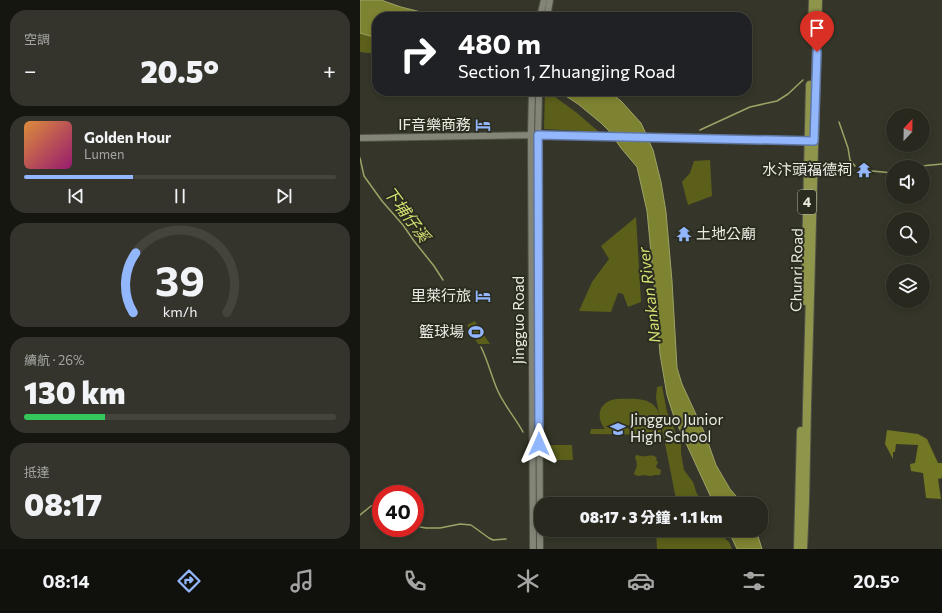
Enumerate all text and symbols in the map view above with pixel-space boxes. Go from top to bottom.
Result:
pin [800,11,834,52]
icon: arrive [806,17,828,39]
text: 480 m [458,26,541,60]
icon: right [392,28,444,80]
text: 空調 [24,31,50,47]
text: 20.5° [140,52,219,89]
text: − [24,57,37,84]
text: + [323,57,336,84]
text: Section 1, Zhuangjing Road [458,60,675,82]
north arrow [886,108,930,152]
map controls [886,108,930,308]
place label: IF音樂商務 [398,115,471,133]
hotel icon: IF音樂商務 [474,116,492,134]
text: Golden Hour [84,128,171,146]
text: Lumen [84,146,124,162]
place label: 水汴頭福德祠 [762,160,852,178]
button: sound [886,160,930,204]
temple icon: 水汴頭福德祠 [855,161,873,179]
water label: 下埔仔溪 [381,182,435,247]
icon: previous [65,185,87,207]
icon: pause [169,185,191,207]
icon: next [273,185,295,207]
road number: 4 [798,190,816,214]
button: search [886,212,930,256]
place label: 土地公廟 [696,224,756,242]
temple icon: 土地公廟 [675,225,693,243]
street label: Chunri Road [786,228,806,312]
water label: Nankan River [633,245,664,344]
text: 39 [155,253,205,304]
button: layers [886,264,930,308]
street label: Jingguo Road [509,276,527,364]
place label: 里萊行旅 [411,286,471,304]
hotel icon: 里萊行旅 [474,287,492,305]
text: km/h [163,301,197,319]
place label: 籃球場 [419,322,464,340]
sports icon: 籃球場 [467,323,485,341]
text: 續航 · 26% [24,352,85,368]
text: 130 km [24,373,126,410]
place label: Jingguo Junior High School [630,410,723,445]
school or university icon: Jingguo Junior High School [609,420,627,438]
position arrow [518,423,560,465]
text: 抵達 [24,464,50,480]
text: 08:17 [24,485,102,522]
speed limit sign: 40 [372,485,424,537]
text: 08:17 · 3 分鐘 · 1.1 km [580,508,722,526]
icon: directions [175,567,203,595]
icon: music [288,567,316,595]
icon: phone [401,567,429,595]
icon: climate [514,567,542,595]
icon: car [627,567,655,595]
icon: filters [740,567,768,595]
text: 08:14 [43,570,90,592]
text: 20.5° [853,570,899,592]

